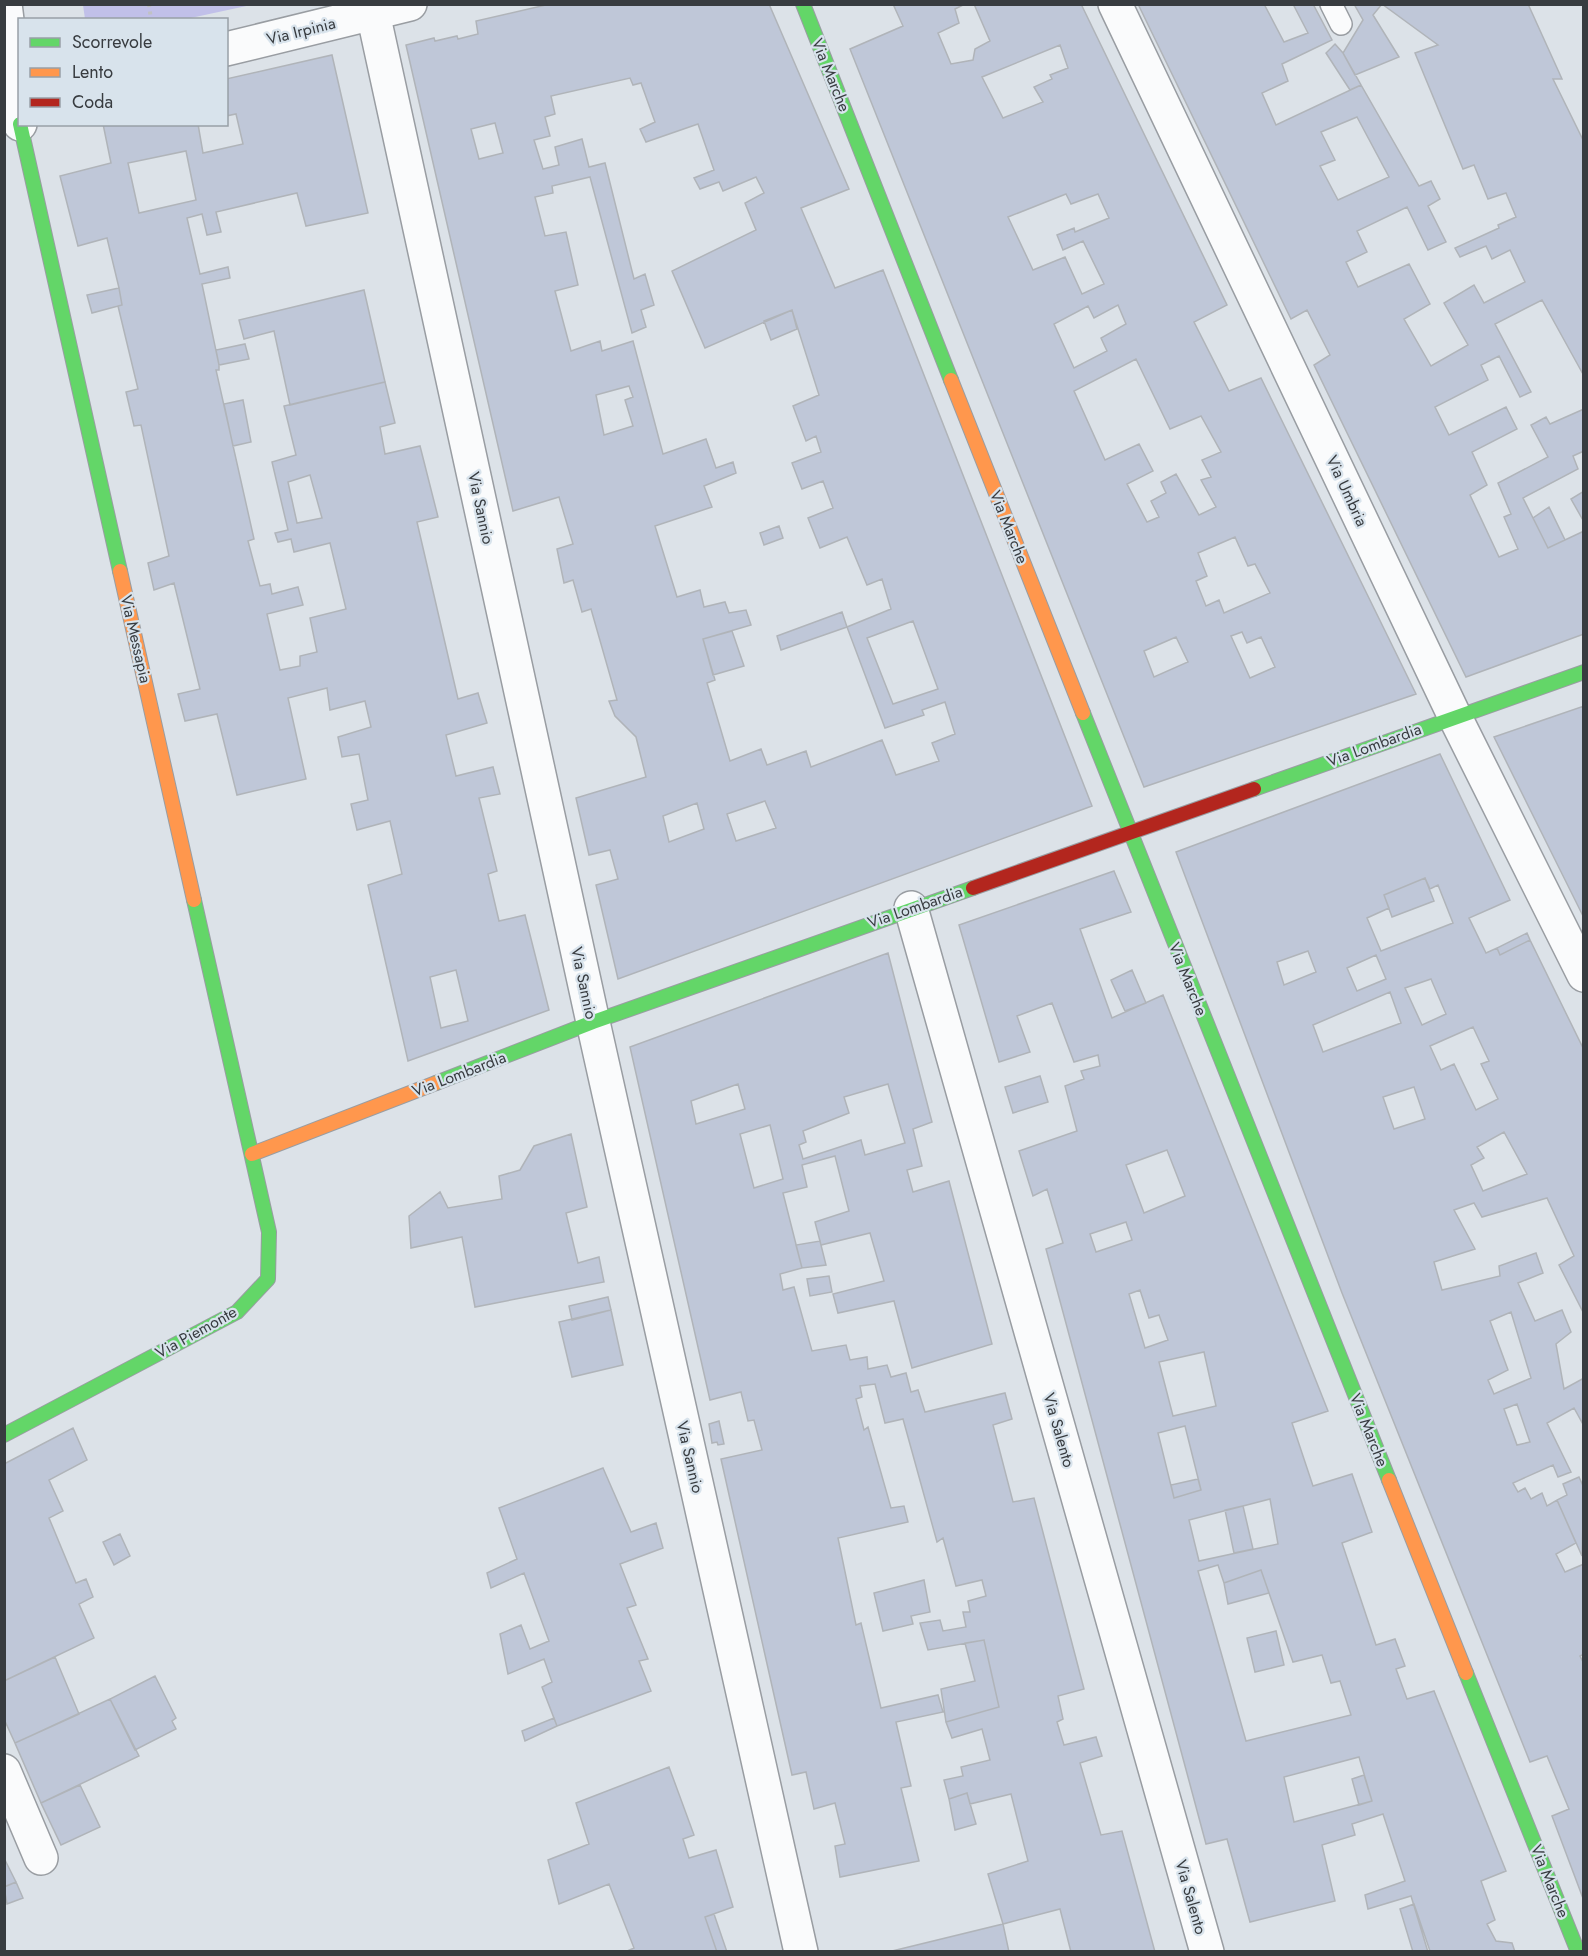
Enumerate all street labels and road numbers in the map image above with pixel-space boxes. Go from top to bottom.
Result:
street label: Via Irpinia [264,11,338,51]
street label: Via Marche [806,35,856,115]
street label: Via Umbria [1320,452,1374,530]
street label: Via Sannio [462,470,500,547]
street label: Via Marche [984,487,1034,567]
street label: Via Messapia [115,593,157,685]
street label: Via Lombardia [1324,717,1424,773]
street label: Via Lombardia [864,880,966,934]
street label: Via Marche [1163,939,1213,1019]
street label: Via Sannio [565,945,603,1022]
street label: Via Lombardia [409,1046,509,1102]
street label: Via Piemonte [151,1300,241,1364]
street label: Via Salento [1037,1390,1081,1470]
street label: Via Marche [1344,1390,1394,1470]
street label: Via Sannio [671,1419,710,1496]
street label: Via Marche [1525,1841,1575,1921]
street label: Via Salento [1169,1857,1213,1937]

